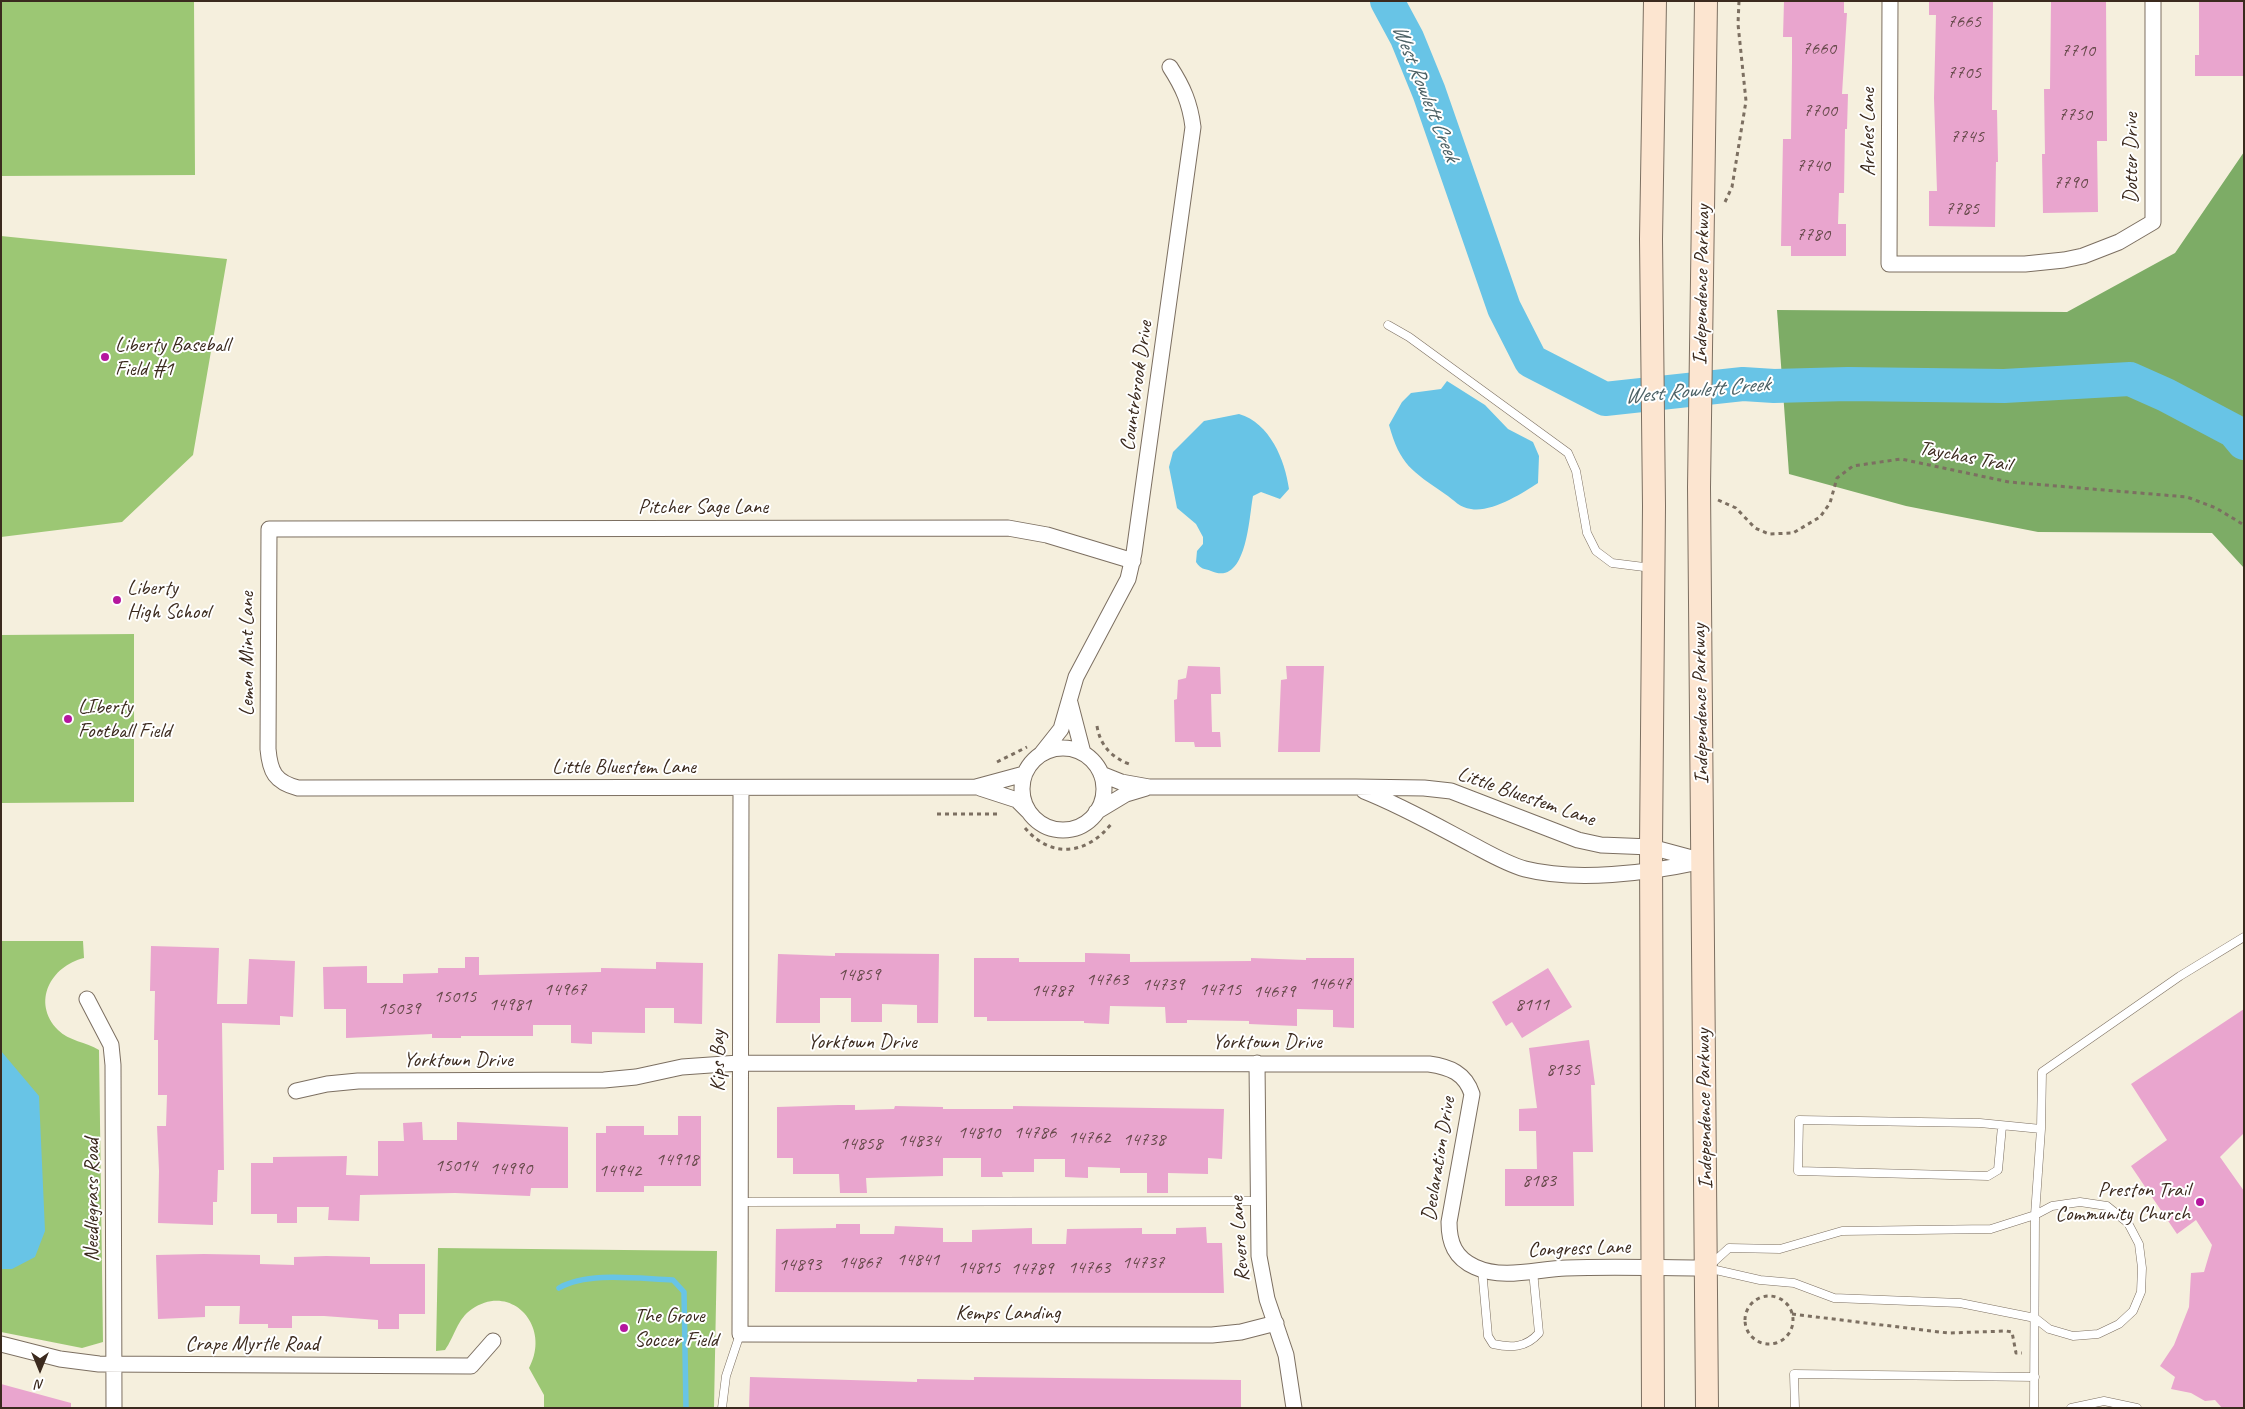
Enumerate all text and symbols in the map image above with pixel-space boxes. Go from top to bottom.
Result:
house number: 7665 [1947,11,1981,33]
water label: West Rowlett Creek [1386,21,1464,165]
house number: 7660 [1802,38,1836,60]
house number: 7710 [2061,40,2095,62]
house number: 7705 [1947,62,1981,84]
street label: Arches Lane [1855,88,1881,176]
house number: 7700 [1803,100,1837,122]
house number: 7750 [2058,104,2092,126]
street label: Dotter Drive [2118,113,2144,203]
house number: 7745 [1950,126,1984,148]
house number: 7740 [1796,155,1830,177]
house number: 7790 [2053,172,2087,194]
house number: 7785 [1945,198,1979,220]
street label: Independence Parkway [1688,205,1716,365]
house number: 7780 [1796,224,1830,246]
street label: Countrbrook Drive [1115,319,1159,453]
place label: Liberty Baseball Field #1 [115,332,230,382]
marker: Liberty Baseball Field #1 [99,351,111,363]
water label: West Rowlett Creek [1624,372,1770,410]
street label: Taychas Trail [1917,436,2013,478]
street label: Pitcher Sage Lane [638,494,768,520]
place label: Liberty High School [127,575,210,625]
street label: Lemon Mint Lane [234,592,260,716]
marker: Liberty High School [111,594,123,606]
street label: Independence Parkway [1687,624,1715,784]
place label: LIberty Football Field [78,694,171,744]
marker: LIberty Football Field [62,713,74,725]
street label: Little Bluestem Lane [552,754,696,780]
street label: Little Bluestem Lane [1454,762,1598,832]
house number: 14859 [838,964,880,986]
house number: 14763 [1086,969,1128,991]
house number: 14647 [1309,973,1351,995]
house number: 14739 [1142,974,1184,996]
house number: 14967 [544,979,586,1001]
house number: 14715 [1199,979,1241,1001]
house number: 14787 [1031,980,1073,1002]
house number: 14679 [1253,981,1295,1003]
house number: 15015 [434,986,476,1008]
house number: 14981 [489,994,531,1016]
house number: 8111 [1515,994,1549,1016]
house number: 15039 [378,998,420,1020]
street label: Yorktown Drive [807,1029,917,1055]
street label: Yorktown Drive [1212,1029,1322,1055]
street label: Independence Parkway [1691,1029,1719,1189]
street label: Kips Bay [705,1030,731,1092]
street label: Yorktown Drive [403,1047,513,1073]
house number: 8135 [1546,1059,1580,1081]
street label: Declaration Drive [1417,1095,1461,1223]
house number: 14810 [958,1122,1000,1144]
house number: 14786 [1014,1122,1056,1144]
house number: 14762 [1068,1127,1110,1149]
house number: 14738 [1123,1129,1165,1151]
house number: 14834 [898,1130,940,1152]
house number: 14858 [840,1133,882,1155]
street label: Needlegrass Road [79,1138,105,1262]
house number: 14918 [656,1149,698,1171]
house number: 15014 [435,1155,477,1177]
house number: 14990 [490,1158,532,1180]
house number: 14942 [599,1160,641,1182]
house number: 8183 [1522,1170,1556,1192]
place label: Preston Trail Community Church [2055,1177,2190,1227]
street label: Revere Lane [1224,1195,1256,1283]
marker: Preston Trail Community Church [2194,1196,2206,1208]
street label: Congress Lane [1527,1235,1631,1263]
house number: 14841 [897,1249,939,1271]
house number: 14867 [839,1252,881,1274]
house number: 14737 [1122,1252,1164,1274]
house number: 14893 [779,1254,821,1276]
house number: 14815 [958,1257,1000,1279]
house number: 14763 [1068,1257,1110,1279]
house number: 14789 [1011,1258,1053,1280]
street label: Kemps Landing [955,1300,1061,1326]
place label: The Grove Soccer Field [634,1303,718,1353]
marker: The Grove Soccer Field [618,1322,630,1334]
street label: Crape Myrtle Road [185,1331,319,1357]
north arrow [15,1344,65,1394]
text: N [36,1376,44,1393]

